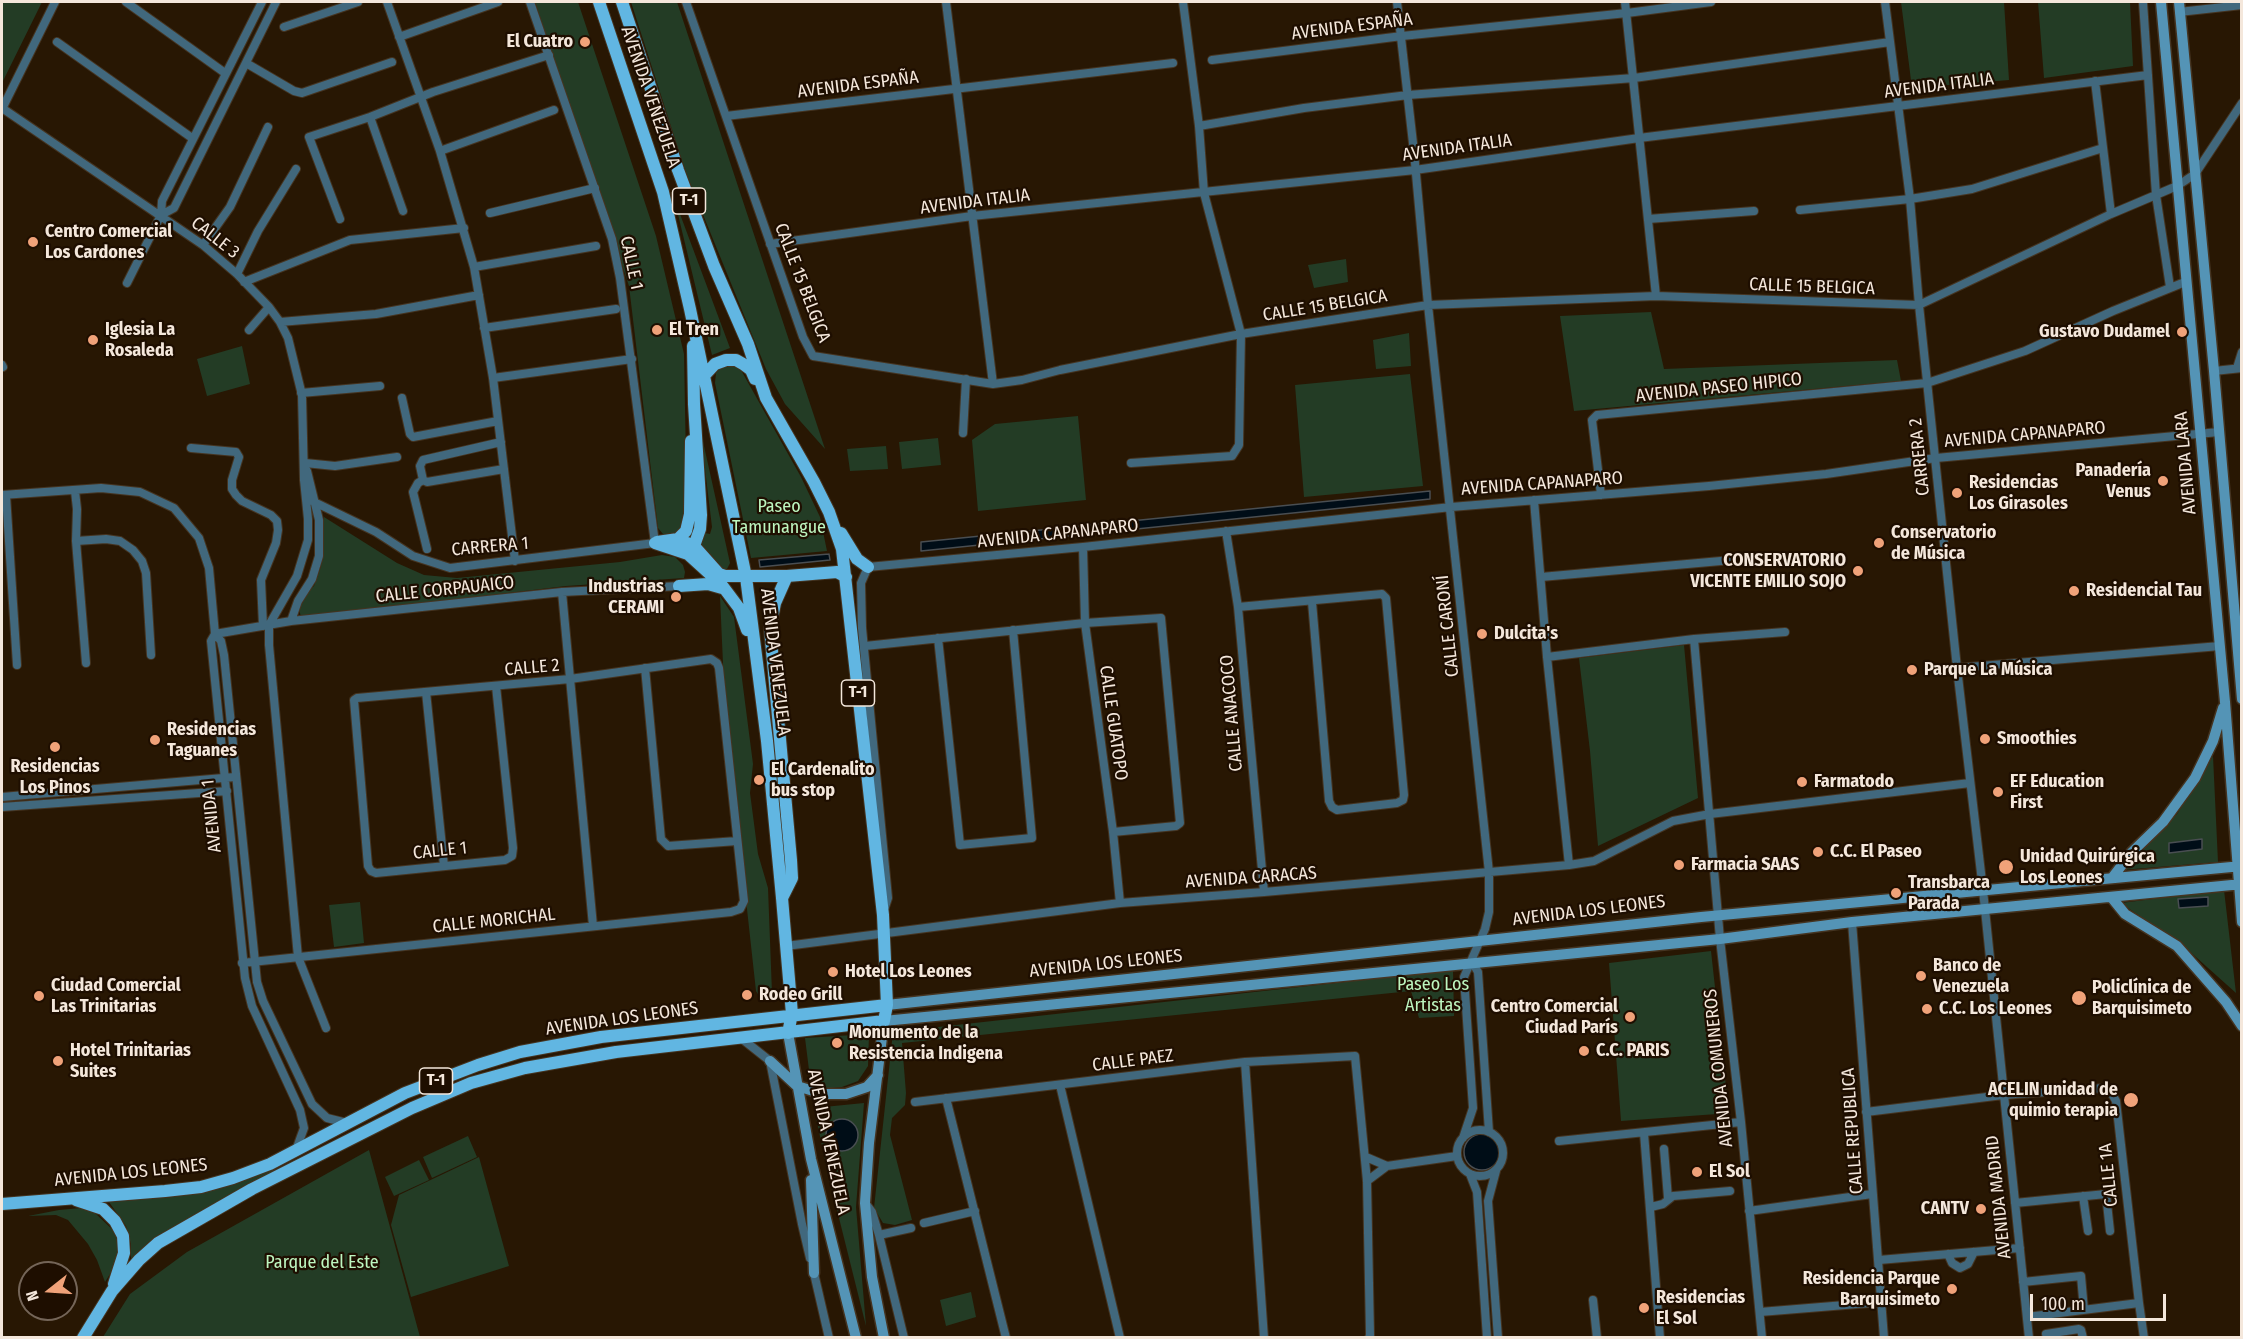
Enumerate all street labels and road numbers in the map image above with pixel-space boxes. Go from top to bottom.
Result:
street label: AVENIDA ESPAÑA [1290,9,1414,45]
street label: AVENIDA VENEZUELA [616,23,684,171]
street label: AVENIDA ESPAÑA [796,67,920,103]
street label: AVENIDA ITALIA [1883,69,1995,103]
street label: AVENIDA ITALIA [1401,130,1513,166]
street label: AVENIDA ITALIA [919,185,1031,219]
road number: T-1 [672,188,706,214]
street label: CALLE 3 [187,212,243,264]
street label: CALLE 15 BELGICA [769,220,835,346]
street label: CALLE 1 [615,234,647,292]
street label: CALLE 15 BELGICA [1749,274,1875,300]
street label: CALLE 15 BELGICA [1261,285,1389,327]
street label: AVENIDA PASEO HIPICO [1635,369,1803,407]
street label: AVENIDA LARA [2171,411,2201,515]
street label: CARRERA 2 [1905,417,1935,497]
street label: AVENIDA CAPANAPARO [1943,417,2107,453]
street label: AVENIDA CAPANAPARO [1460,468,1624,500]
street label: AVENIDA CAPANAPARO [976,515,1140,553]
street label: CARRERA 1 [451,533,529,561]
street label: CALLE CORPAUAICO [375,572,515,608]
street label: CALLE CARONÍ [1432,574,1464,678]
street label: AVENIDA VENEZUELA [755,587,795,737]
street label: CALLE ANACOCO [1216,654,1248,772]
street label: CALLE 2 [504,655,560,681]
street label: CALLE GUATOPO [1094,664,1132,782]
road number: T-1 [842,680,874,706]
street label: AVENIDA 1 [197,778,227,854]
street label: CALLE 1 [412,837,468,865]
street label: AVENIDA CARACAS [1185,863,1317,893]
street label: AVENIDA LOS LEONES [1511,891,1667,931]
street label: CALLE MORICHAL [432,904,556,938]
street label: AVENIDA LOS LEONES [1028,945,1184,983]
street label: AVENIDA COMUNEROS [1700,988,1738,1148]
street label: AVENIDA LOS LEONES [544,998,700,1040]
street label: CALLE PAEZ [1091,1045,1175,1077]
street label: AVENIDA VENEZUELA [802,1067,854,1217]
street label: CALLE REPUBLICA [1838,1067,1868,1195]
road number: T-1 [420,1068,452,1094]
street label: AVENIDA MADRID [1982,1134,2016,1260]
street label: CALLE 1A [2095,1142,2123,1208]
street label: AVENIDA LOS LEONES [53,1154,209,1192]

